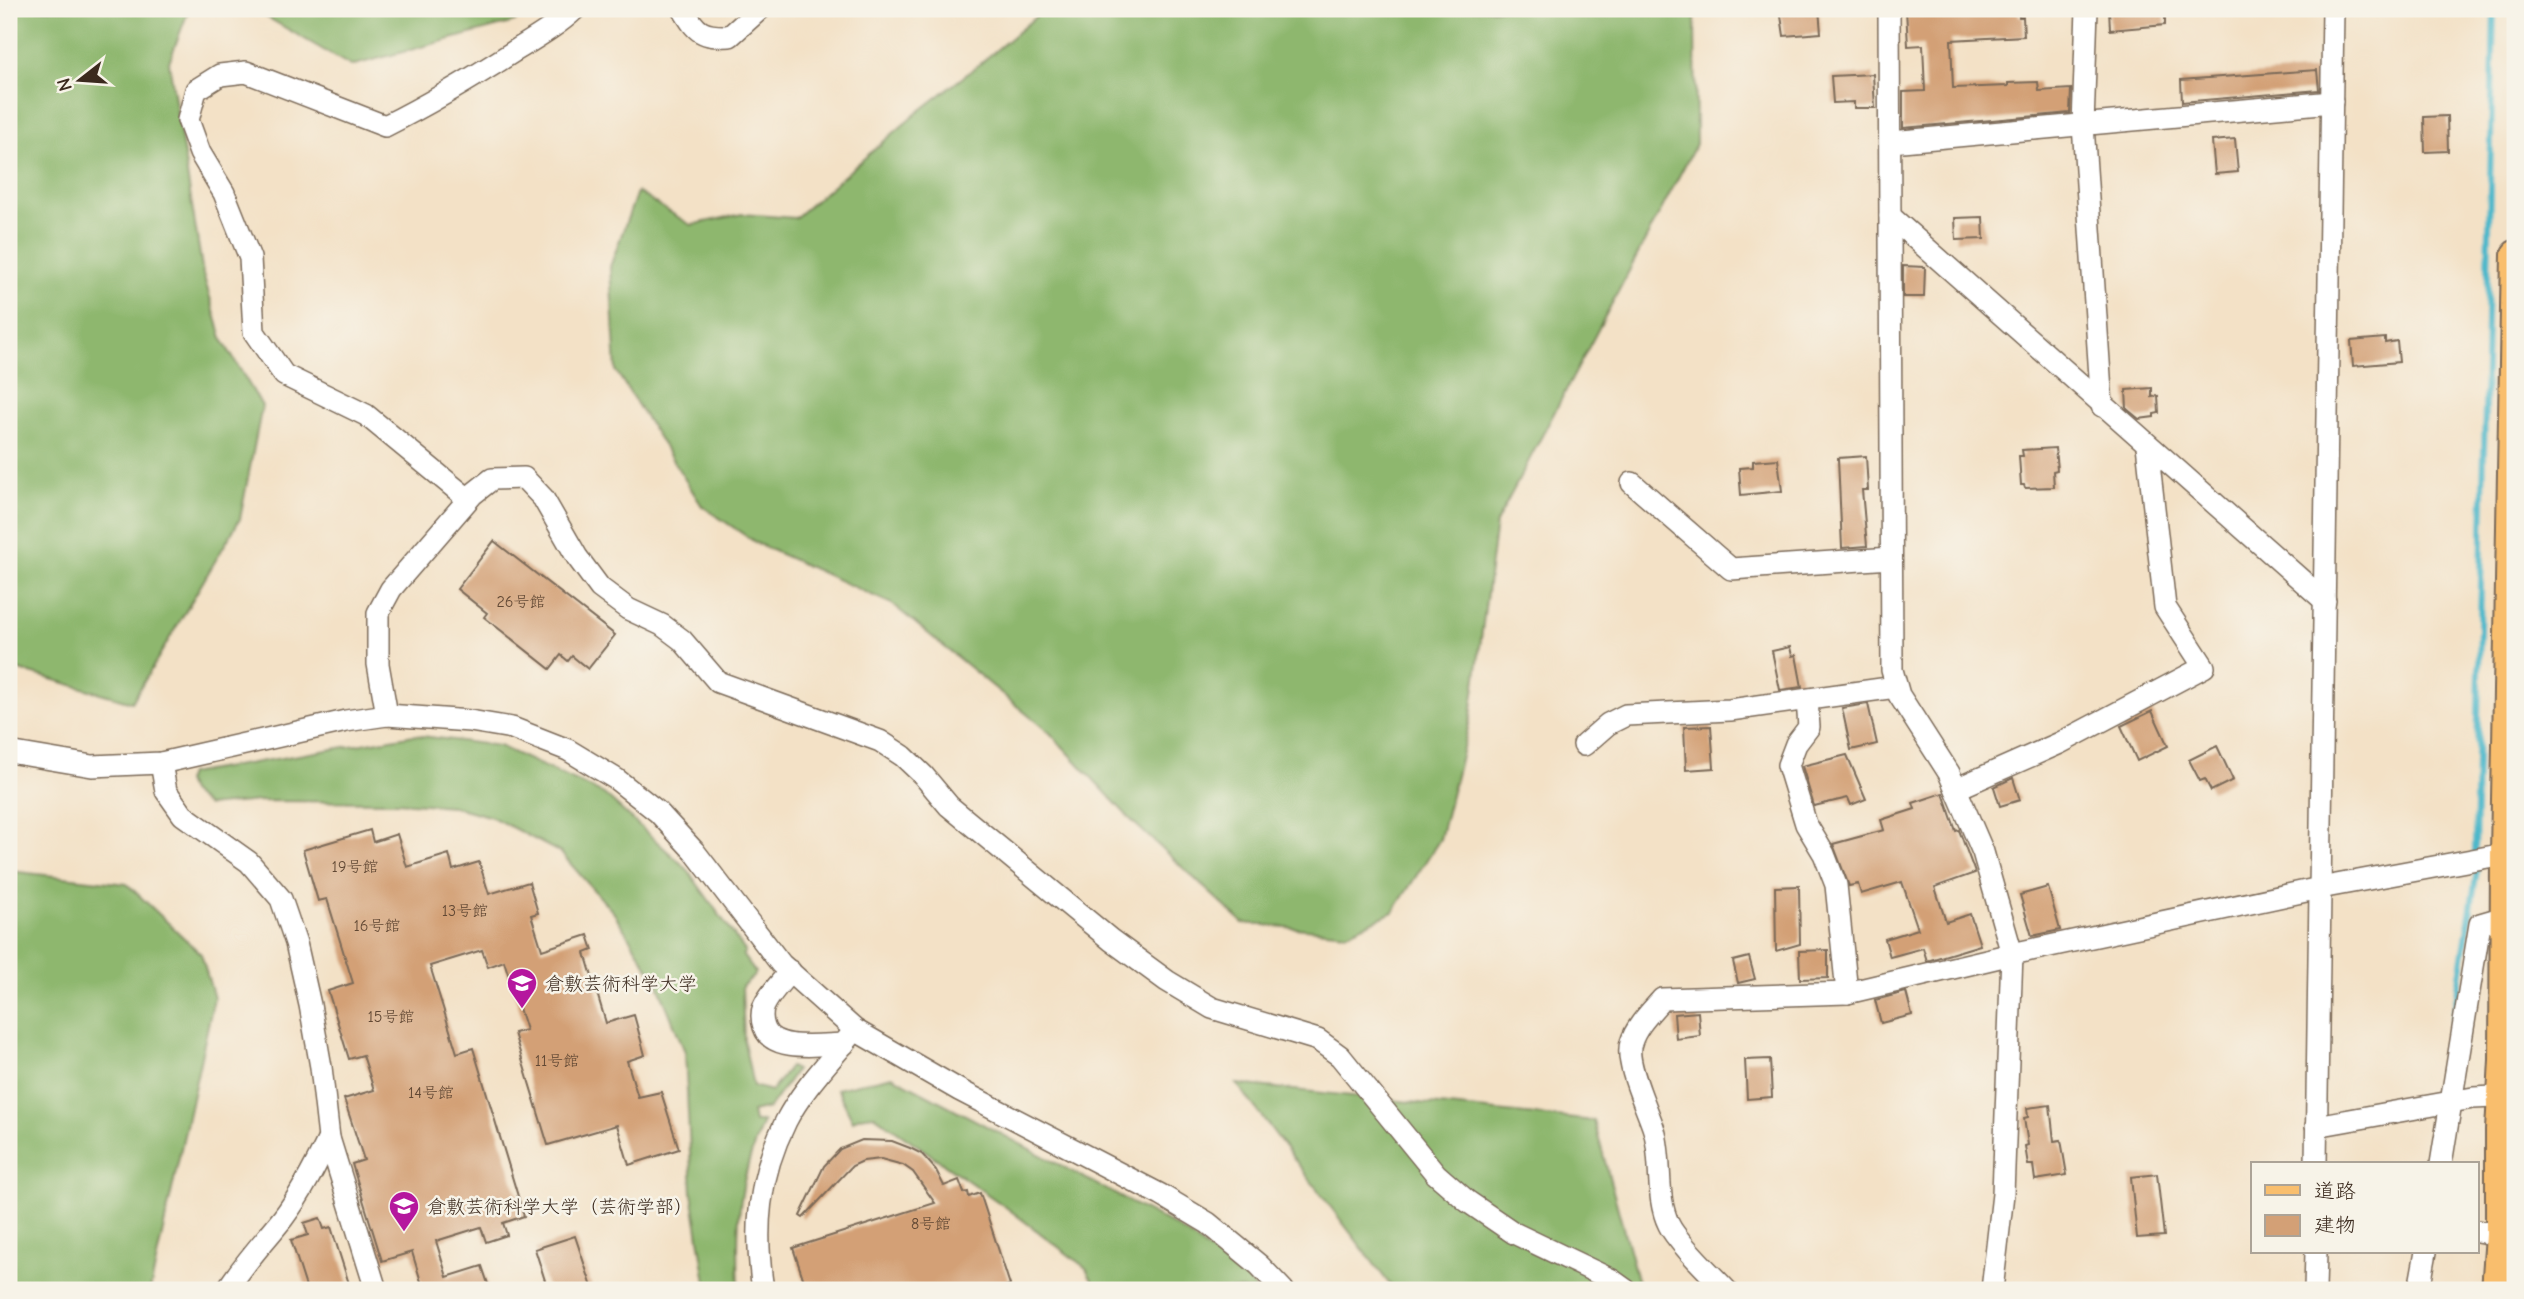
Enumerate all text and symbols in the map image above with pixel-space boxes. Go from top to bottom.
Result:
north arrow [46,46,116,116]
text: N [52,76,77,94]
house number: 26号館 [496,593,546,611]
house number: 19号館 [332,858,378,876]
house number: 13号館 [442,902,488,920]
house number: 16号館 [353,917,401,935]
school or university icon: 倉敷芸術科学大学 [505,966,539,1010]
place label: 倉敷芸術科学大学 [545,973,697,995]
house number: 15号館 [367,1008,415,1026]
house number: 11号館 [535,1052,579,1070]
house number: 14号館 [408,1084,454,1102]
legend [2251,1162,2478,1254]
text: 道路 [2314,1179,2356,1203]
school or university icon: 倉敷芸術科学大学（芸術学部） [387,1189,421,1233]
place label: 倉敷芸術科学大学（芸術学部） [427,1196,693,1218]
text: 建物 [2314,1213,2356,1237]
house number: 8号館 [911,1215,951,1233]

